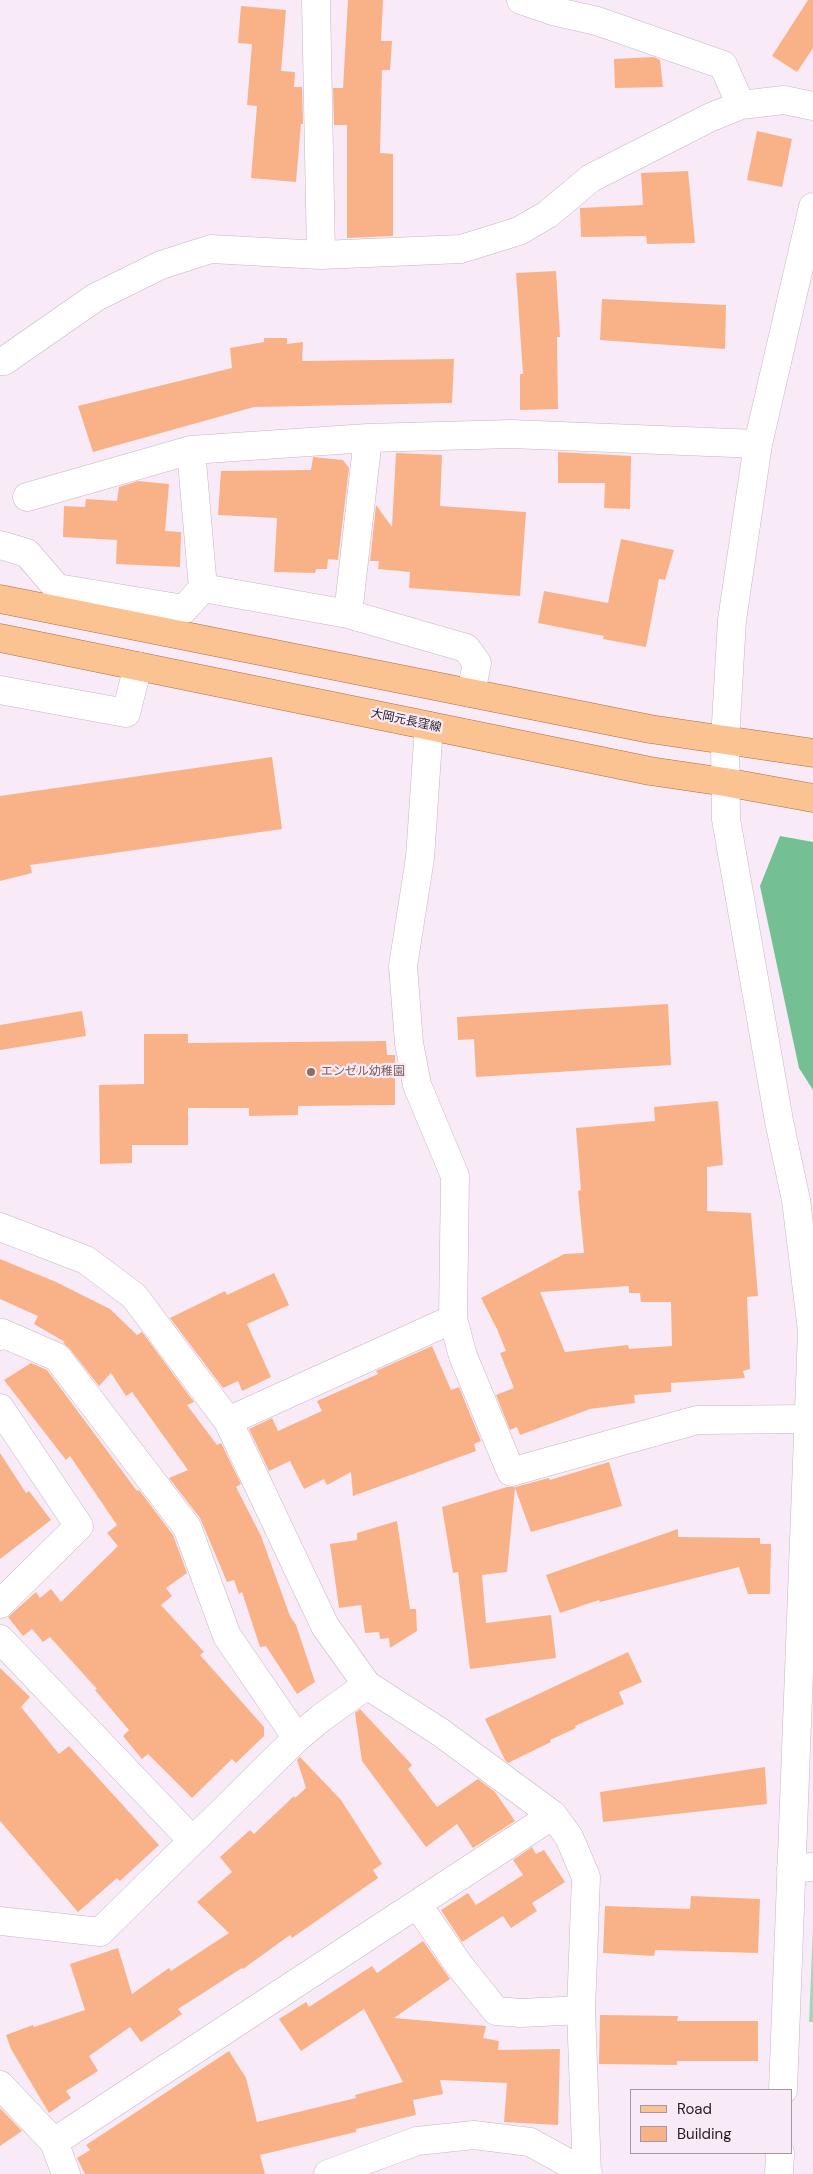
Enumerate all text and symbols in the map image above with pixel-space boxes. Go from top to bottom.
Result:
street label: 大岡元長窪線 [369,706,443,736]
place label: エンゼル幼稚園 [321,1065,405,1079]
marker: エンゼル幼稚園 [305,1066,317,1078]
legend [630,2089,793,2154]
text: Road [677,2099,712,2119]
text: Building [677,2124,732,2144]

